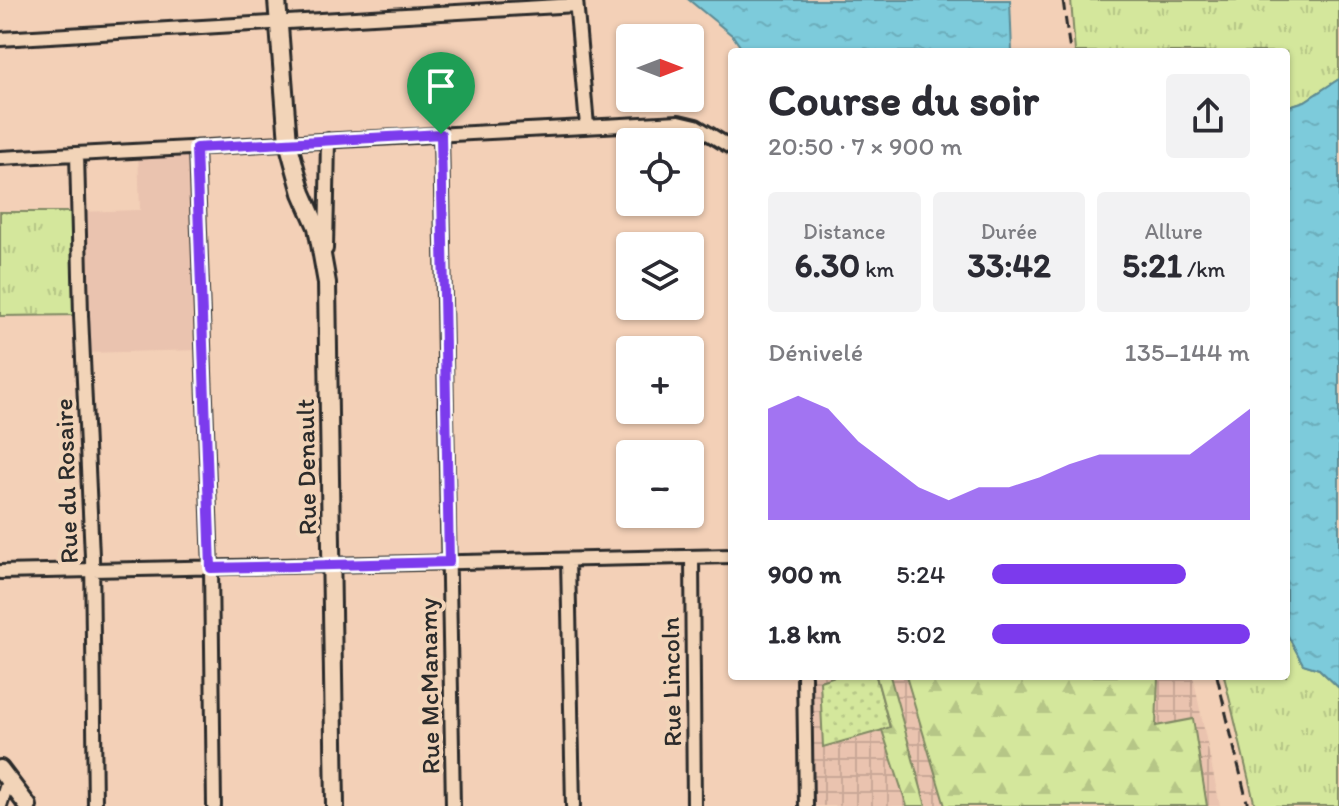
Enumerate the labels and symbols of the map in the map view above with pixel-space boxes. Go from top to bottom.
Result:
north arrow [616,24,704,112]
pin [407,52,475,134]
street label: Rue du Rosaire [47,398,85,564]
street label: Rue Denault [289,398,323,536]
street label: Rue McManamy [411,597,447,775]
street label: Rue Lincoln [654,616,688,747]

